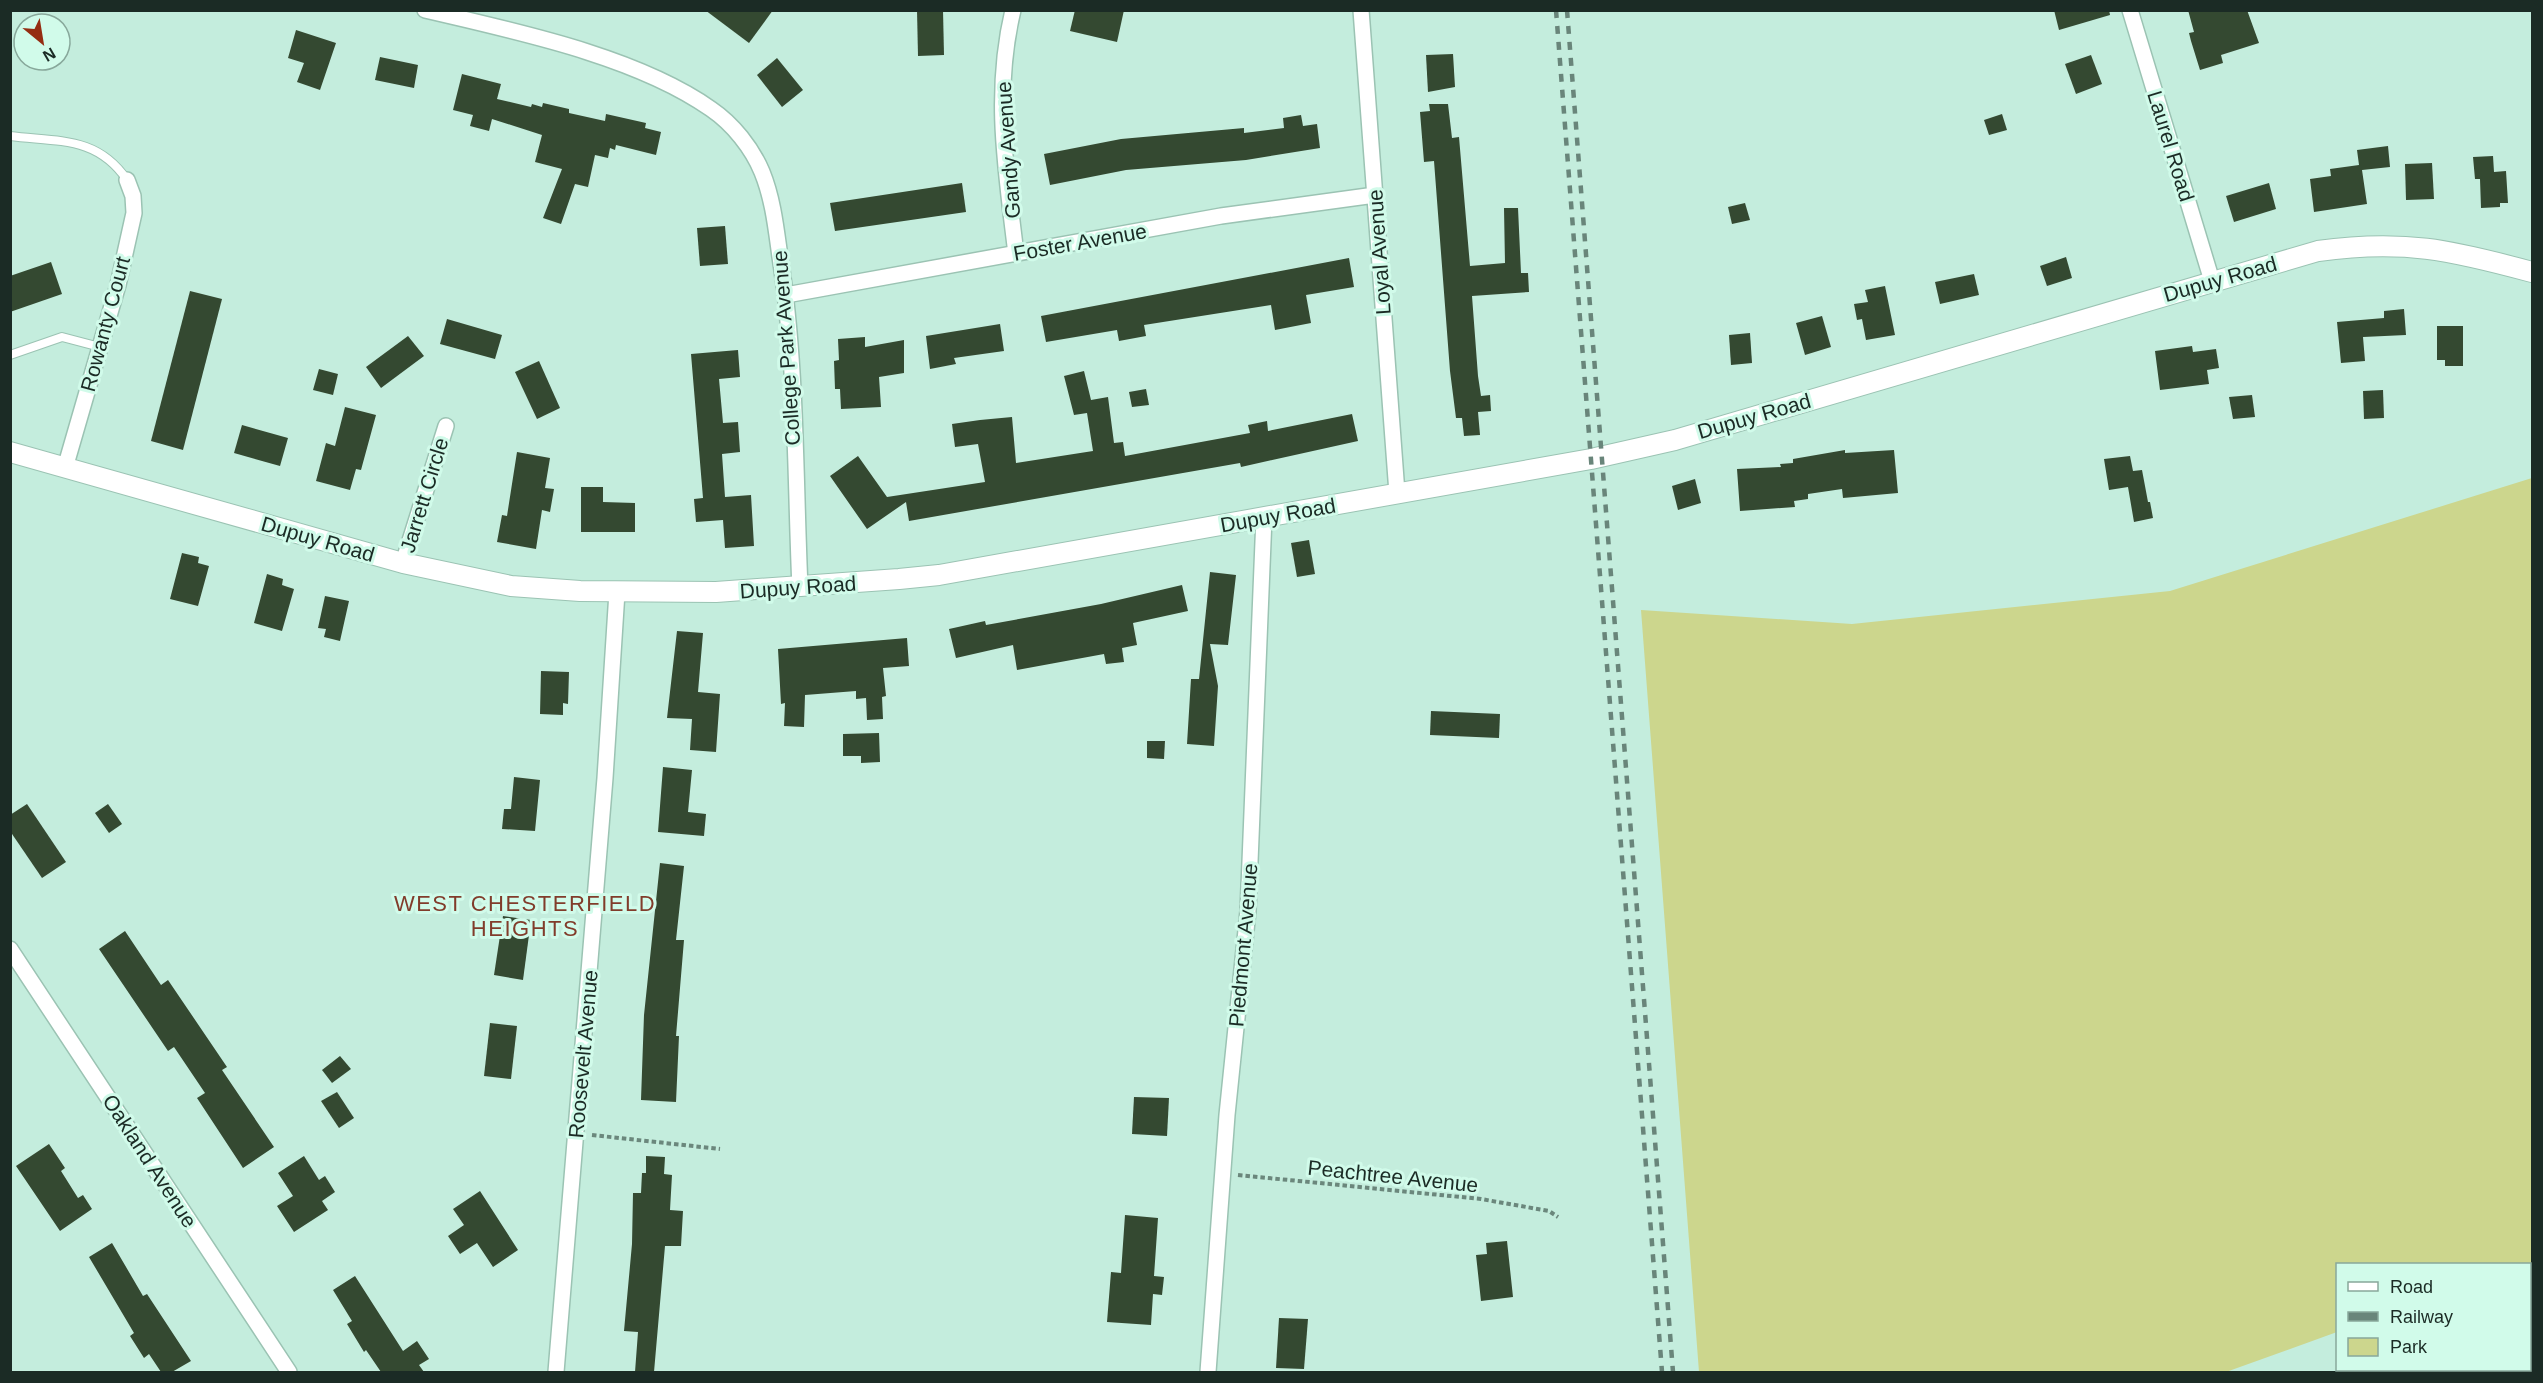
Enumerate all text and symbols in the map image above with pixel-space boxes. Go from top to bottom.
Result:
north arrow [12,12,72,72]
text: N [40,44,59,65]
street label: Gandy Avenue [992,81,1024,219]
street label: Laurel Road [2143,88,2199,204]
street label: Loyal Avenue [1363,188,1395,316]
street label: Foster Avenue [1012,219,1148,265]
street label: College Park Avenue [768,250,804,446]
street label: Dupuy Road [2161,252,2279,306]
street label: Rowanty Court [76,254,134,394]
street label: Dupuy Road [1695,389,1813,443]
street label: Jarrett Circle [396,435,452,555]
street label: Dupuy Road [1219,494,1337,536]
street label: Dupuy Road [259,512,377,566]
street label: Dupuy Road [739,571,857,603]
street label: Piedmont Avenue [1224,862,1262,1028]
district label: WEST CHESTERFIELD HEIGHTS [394,891,656,941]
street label: Roosevelt Avenue [564,969,602,1139]
street label: Oakland Avenue [98,1090,202,1232]
street label: Peachtree Avenue [1307,1156,1479,1196]
legend [2336,1263,2531,1371]
text: Road [2390,1277,2433,1297]
text: Railway [2390,1307,2453,1327]
text: Park [2390,1337,2428,1357]

